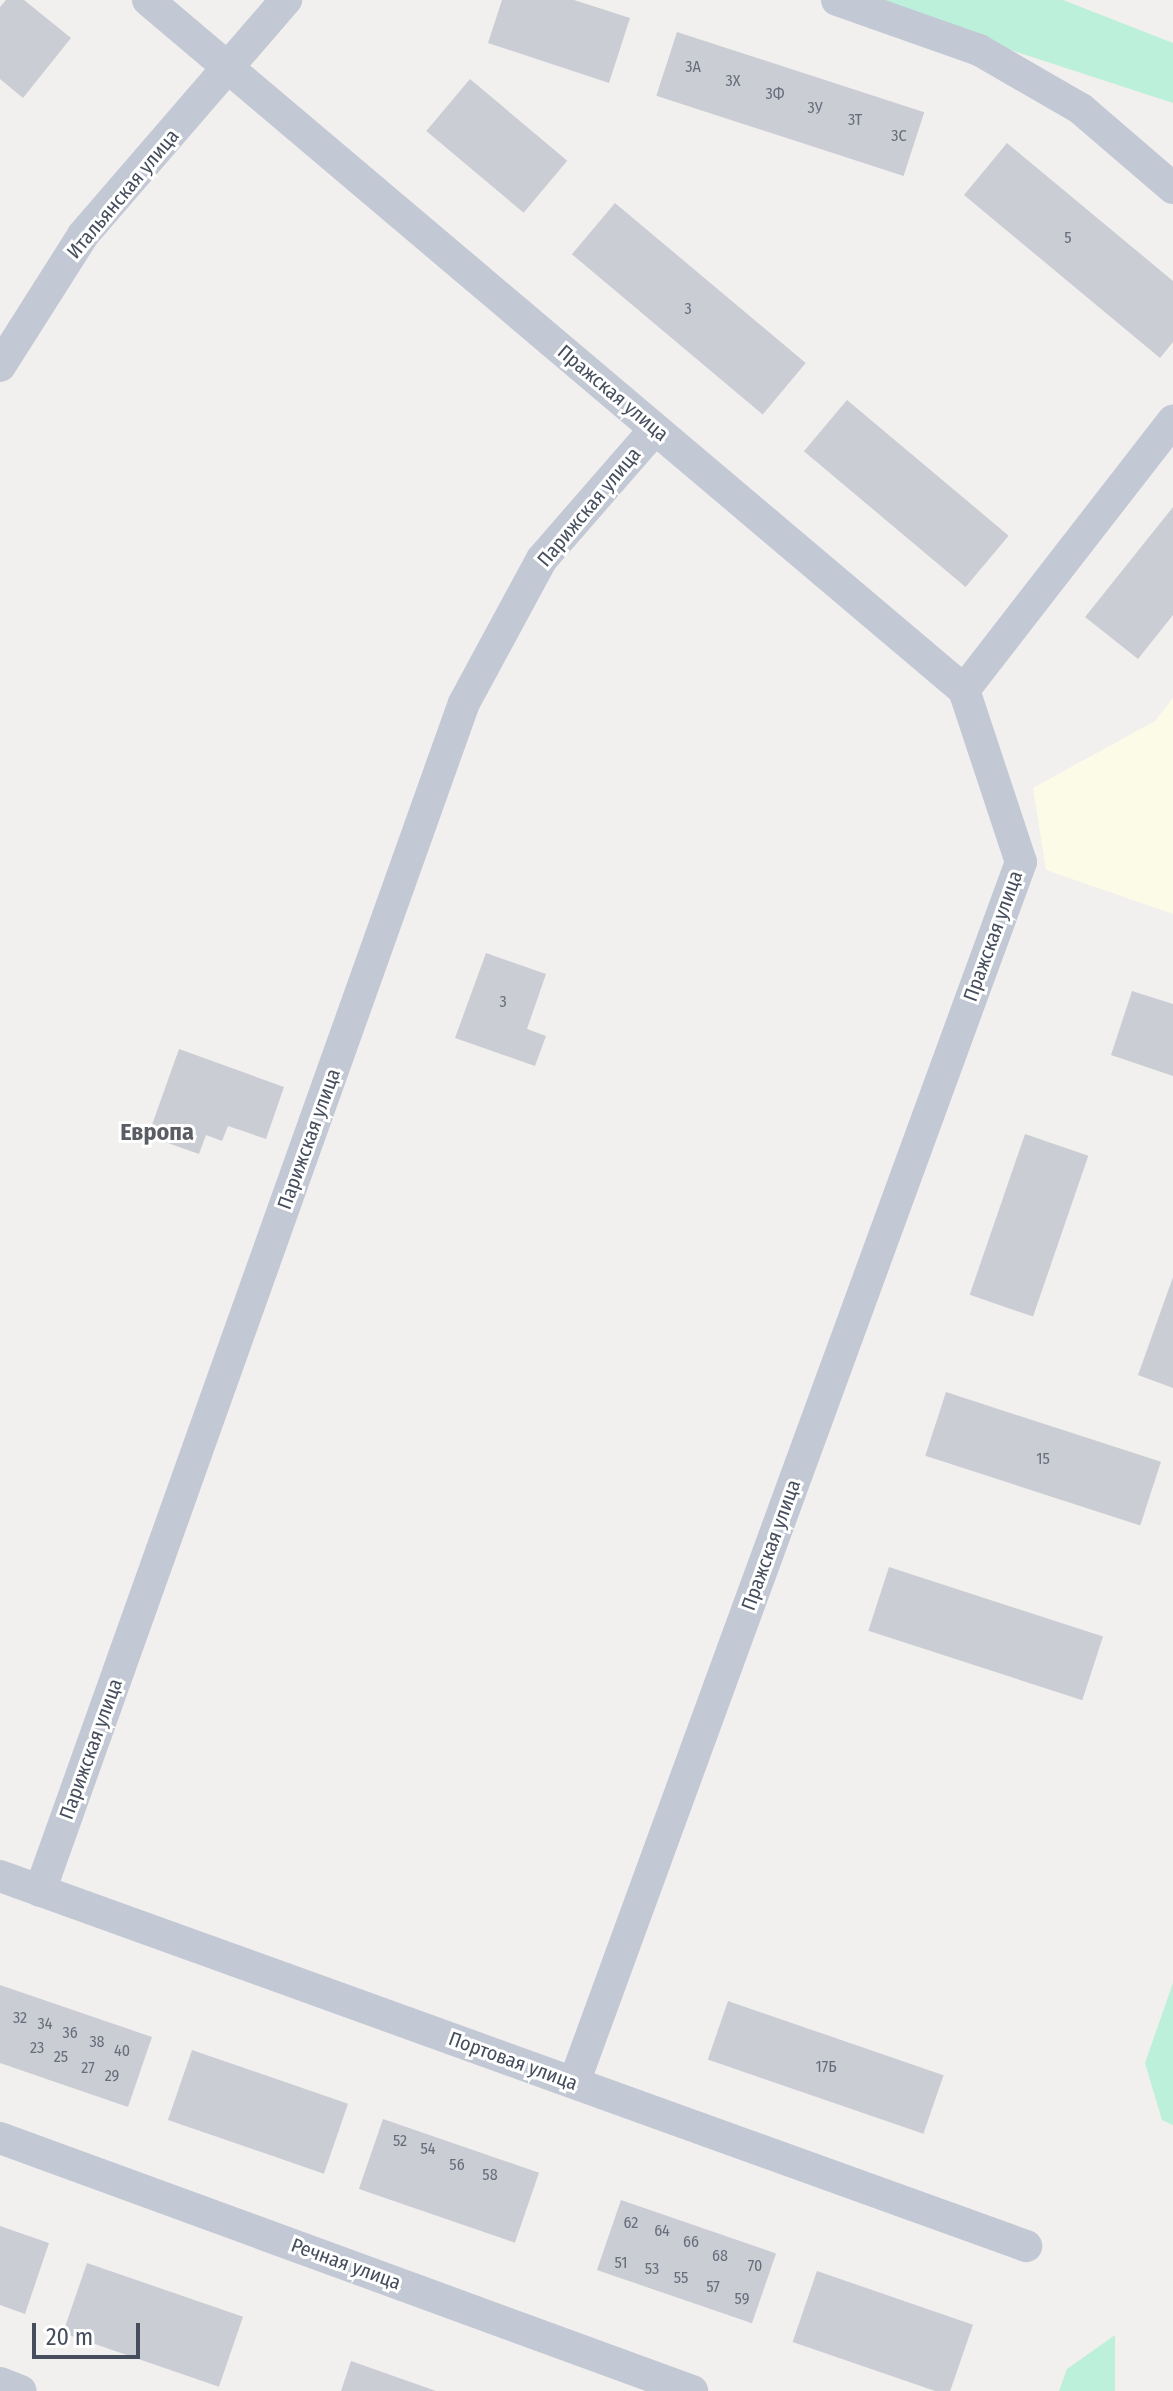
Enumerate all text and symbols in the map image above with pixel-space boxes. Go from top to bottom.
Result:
house number: 3А [685,57,701,77]
house number: 3Х [725,71,741,91]
house number: 3Ф [765,84,785,104]
house number: 3У [807,98,823,118]
house number: 3Т [848,110,862,130]
street label: Итальянская улица [62,124,184,264]
house number: 3С [891,126,907,146]
house number: 5 [1064,228,1072,248]
house number: 3 [684,299,692,319]
street label: Пражская улица [553,340,673,446]
street label: Парижская улица [532,443,646,571]
street label: Пражская улица [958,867,1028,1005]
house number: 3 [499,992,507,1012]
street label: Парижская улица [272,1065,346,1213]
district label: Европа [120,1119,194,1147]
house number: 15 [1036,1449,1050,1469]
street label: Пражская улица [736,1476,806,1614]
street label: Парижская улица [54,1675,128,1823]
house number: 32 [13,2008,27,2028]
house number: 34 [38,2014,52,2034]
house number: 36 [62,2023,78,2043]
street label: Портовая улица [445,2027,581,2095]
house number: 38 [89,2032,105,2052]
house number: 23 [30,2038,44,2058]
house number: 40 [114,2041,130,2061]
house number: 25 [54,2047,68,2067]
house number: 17Б [815,2057,837,2077]
house number: 27 [81,2058,95,2078]
house number: 29 [105,2066,119,2086]
house number: 52 [393,2131,407,2151]
house number: 54 [420,2139,436,2159]
house number: 56 [449,2155,465,2175]
house number: 58 [482,2165,498,2185]
house number: 62 [624,2213,638,2233]
house number: 64 [654,2221,670,2241]
house number: 66 [683,2232,699,2252]
street label: Речная улица [288,2233,404,2295]
house number: 68 [712,2246,728,2266]
house number: 51 [615,2253,627,2273]
house number: 70 [748,2256,762,2276]
house number: 53 [645,2259,659,2279]
house number: 55 [674,2268,688,2288]
house number: 57 [706,2277,720,2297]
house number: 59 [735,2289,749,2309]
scale bar [36,2307,144,2357]
text: 20 m [46,2323,93,2351]

